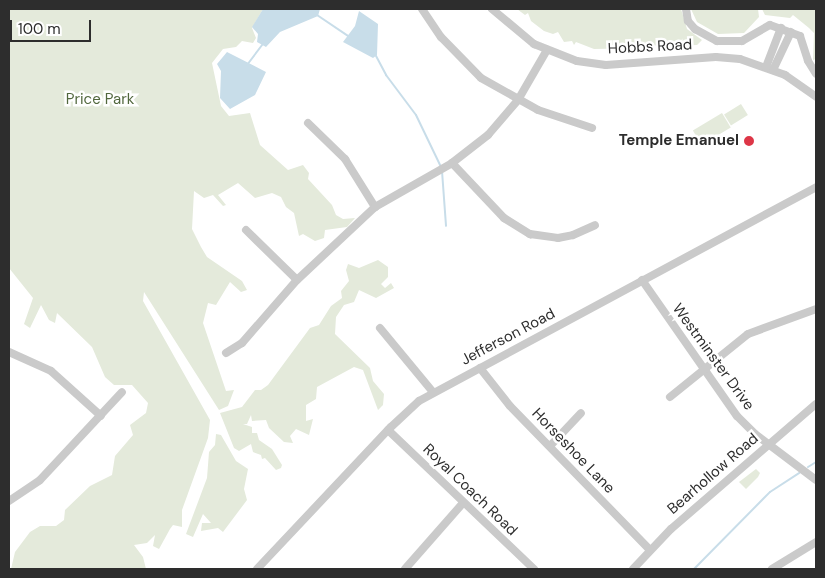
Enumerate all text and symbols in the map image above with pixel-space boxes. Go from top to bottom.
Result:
scale bar [12,10,94,42]
text: 100 m [18,19,61,39]
street label: Hobbs Road [607,36,693,58]
park label: Price Park [66,91,134,109]
place label: Temple Emanuel [619,132,739,150]
marker: Temple Emanuel [743,135,755,147]
street label: Westminster Drive [668,300,758,414]
street label: Jefferson Road [458,305,558,369]
street label: Horseshoe Lane [528,405,618,497]
street label: Bearhollow Road [664,430,762,518]
street label: Royal Coach Road [419,440,521,540]

